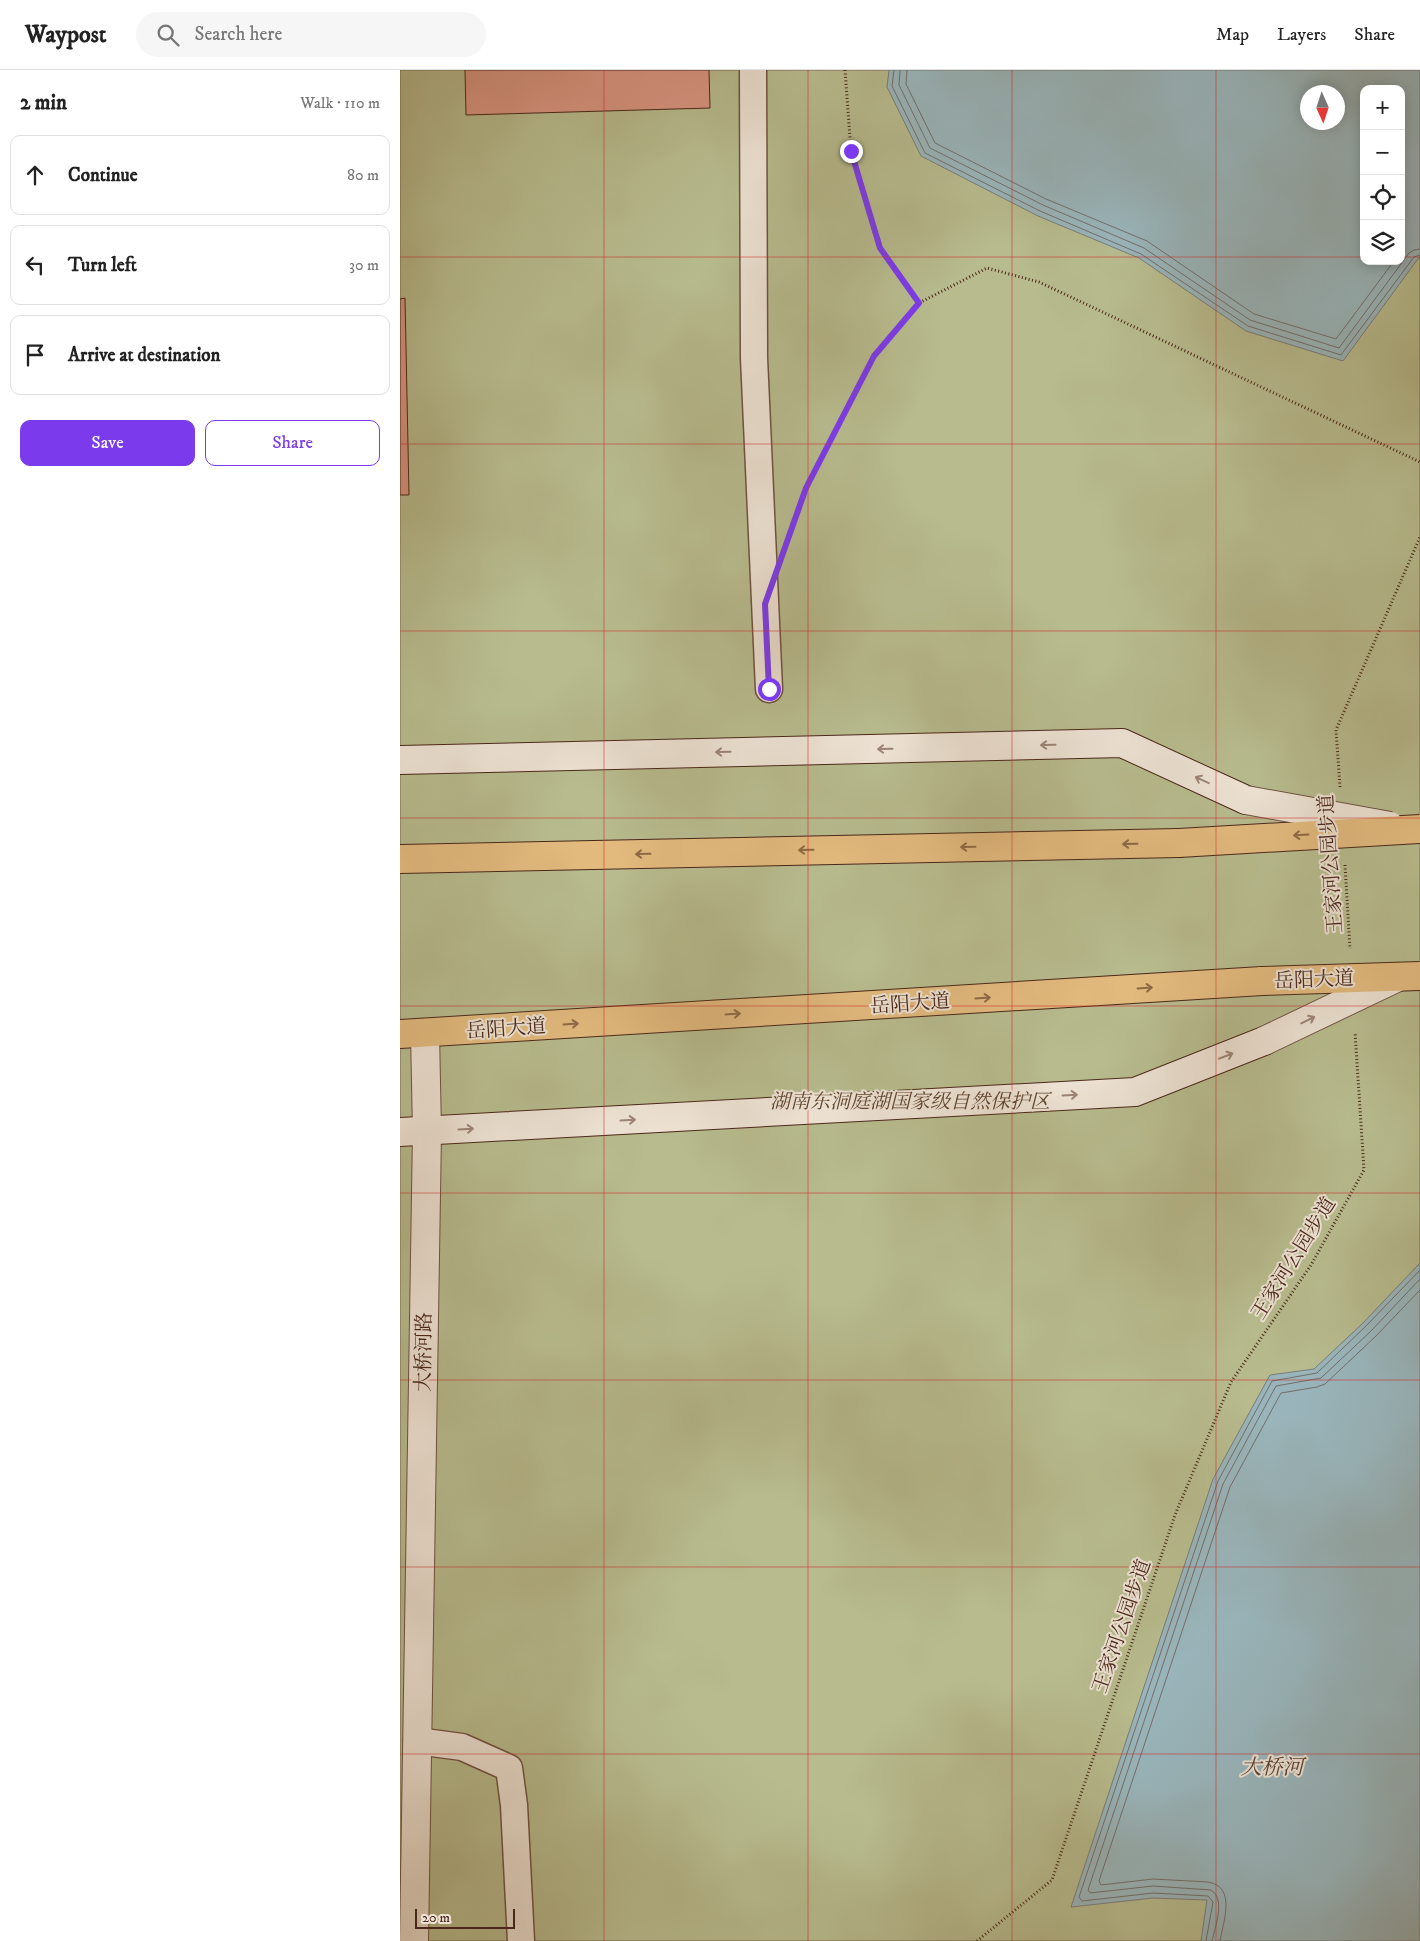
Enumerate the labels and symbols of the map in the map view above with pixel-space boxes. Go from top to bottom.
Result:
north arrow [1300,85,1345,130]
route end [840,140,863,163]
route start [758,678,781,701]
one-way arrow [1040,740,1056,750]
one-way arrow [877,744,893,753]
one-way arrow [715,748,731,757]
one-way arrow [1195,774,1210,784]
street label: 王家河公园步道 [1314,793,1349,935]
one-way arrow [1294,831,1310,840]
one-way arrow [1123,839,1139,848]
one-way arrow [960,842,976,852]
one-way arrow [798,846,814,855]
one-way arrow [635,849,652,859]
street label: 岳阳大道 [1274,967,1354,994]
one-way arrow [1137,984,1153,993]
street label: 岳阳大道 [869,989,951,1020]
one-way arrow [974,994,990,1003]
one-way arrow [725,1009,741,1018]
street label: 岳阳大道 [465,1014,547,1045]
one-way arrow [1300,1015,1315,1024]
one-way arrow [563,1019,579,1029]
one-way arrow [1218,1051,1233,1060]
park label: 湖南东洞庭湖国家级自然保护区 [770,1090,1053,1115]
one-way arrow [1062,1091,1078,1100]
one-way arrow [620,1116,636,1125]
one-way arrow [458,1125,474,1134]
street label: 王家河公园步道 [1247,1193,1342,1325]
street label: 大桥河路 [411,1312,438,1392]
street label: 王家河公园步道 [1088,1556,1157,1697]
water label: 大桥河 [1241,1755,1307,1781]
scale bar [415,1906,515,1929]

